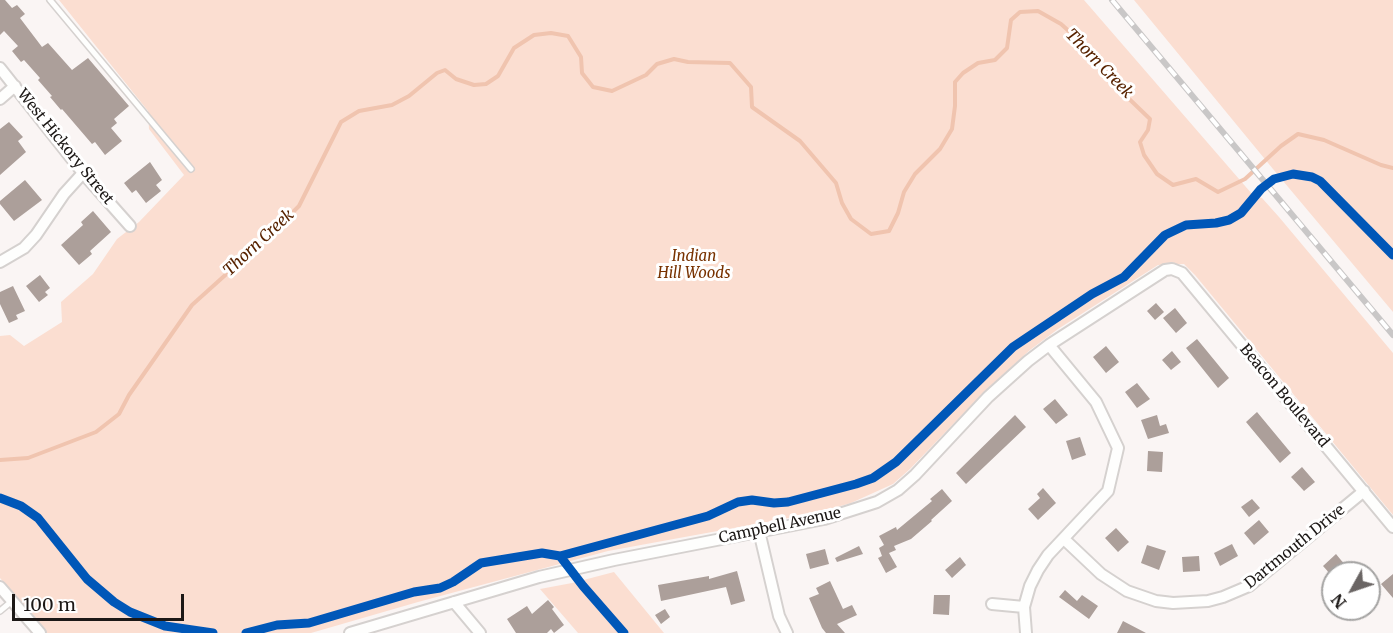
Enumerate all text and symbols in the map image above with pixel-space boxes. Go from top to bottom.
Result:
water label: Thorn Creek [1061,25,1137,103]
street label: West Hickory Street [13,86,117,208]
water label: Thorn Creek [220,206,298,280]
park label: Indian Hill Woods [658,248,730,283]
street label: Beacon Boulevard [1236,341,1332,451]
street label: Dartmouth Drive [1241,501,1349,593]
street label: Campbell Avenue [717,504,843,548]
north arrow [1321,561,1381,621]
scale bar [15,582,188,620]
text: N [1327,590,1350,613]
text: 100 m [23,593,76,616]

